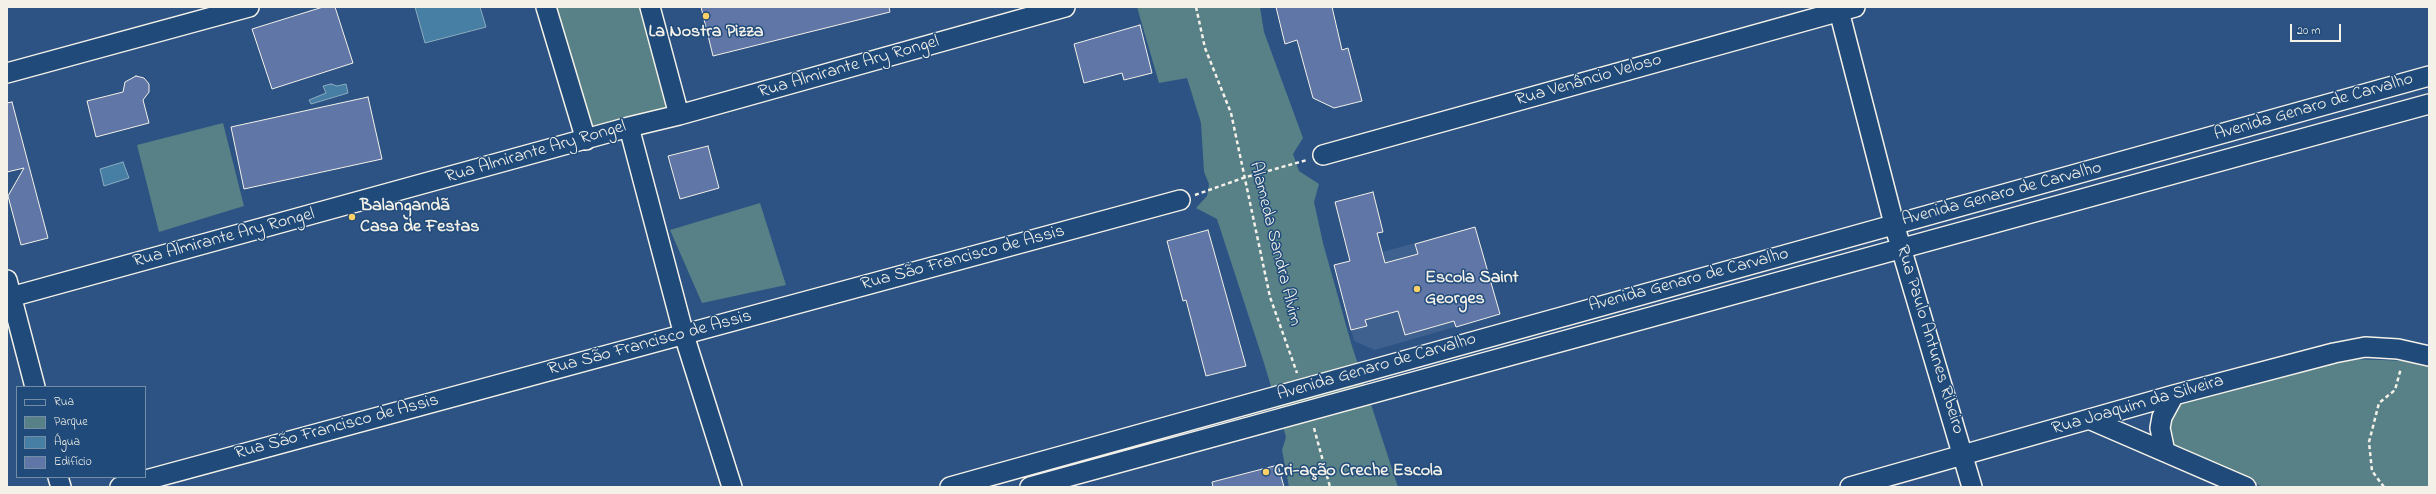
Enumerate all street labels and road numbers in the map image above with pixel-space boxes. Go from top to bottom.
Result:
street label: Rua Almirante Ary Rongel [756,32,942,104]
street label: Rua Venâncio Veloso [1513,50,1665,112]
street label: Avenida Genaro de Carvalho [2212,69,2416,147]
street label: Rua Almirante Ary Rongel [443,117,629,189]
street label: Avenida Genaro de Carvalho [1900,158,2104,232]
street label: Alameda Sandra Alvim [1243,160,1305,328]
street label: Rua Almirante Ary Rongel [131,204,317,274]
street label: Rua São Francisco de Assis [859,221,1067,297]
street label: Rua Paulo Antunes Ribeiro [1890,243,1968,437]
street label: Avenida Genaro de Carvalho [1587,244,1791,318]
street label: Rua São Francisco de Assis [546,306,754,382]
street label: Avenida Genaro de Carvalho [1275,329,1479,407]
street label: Rua Joaquim da Silveira [2049,371,2227,441]
street label: Rua São Francisco de Assis [233,390,441,466]

